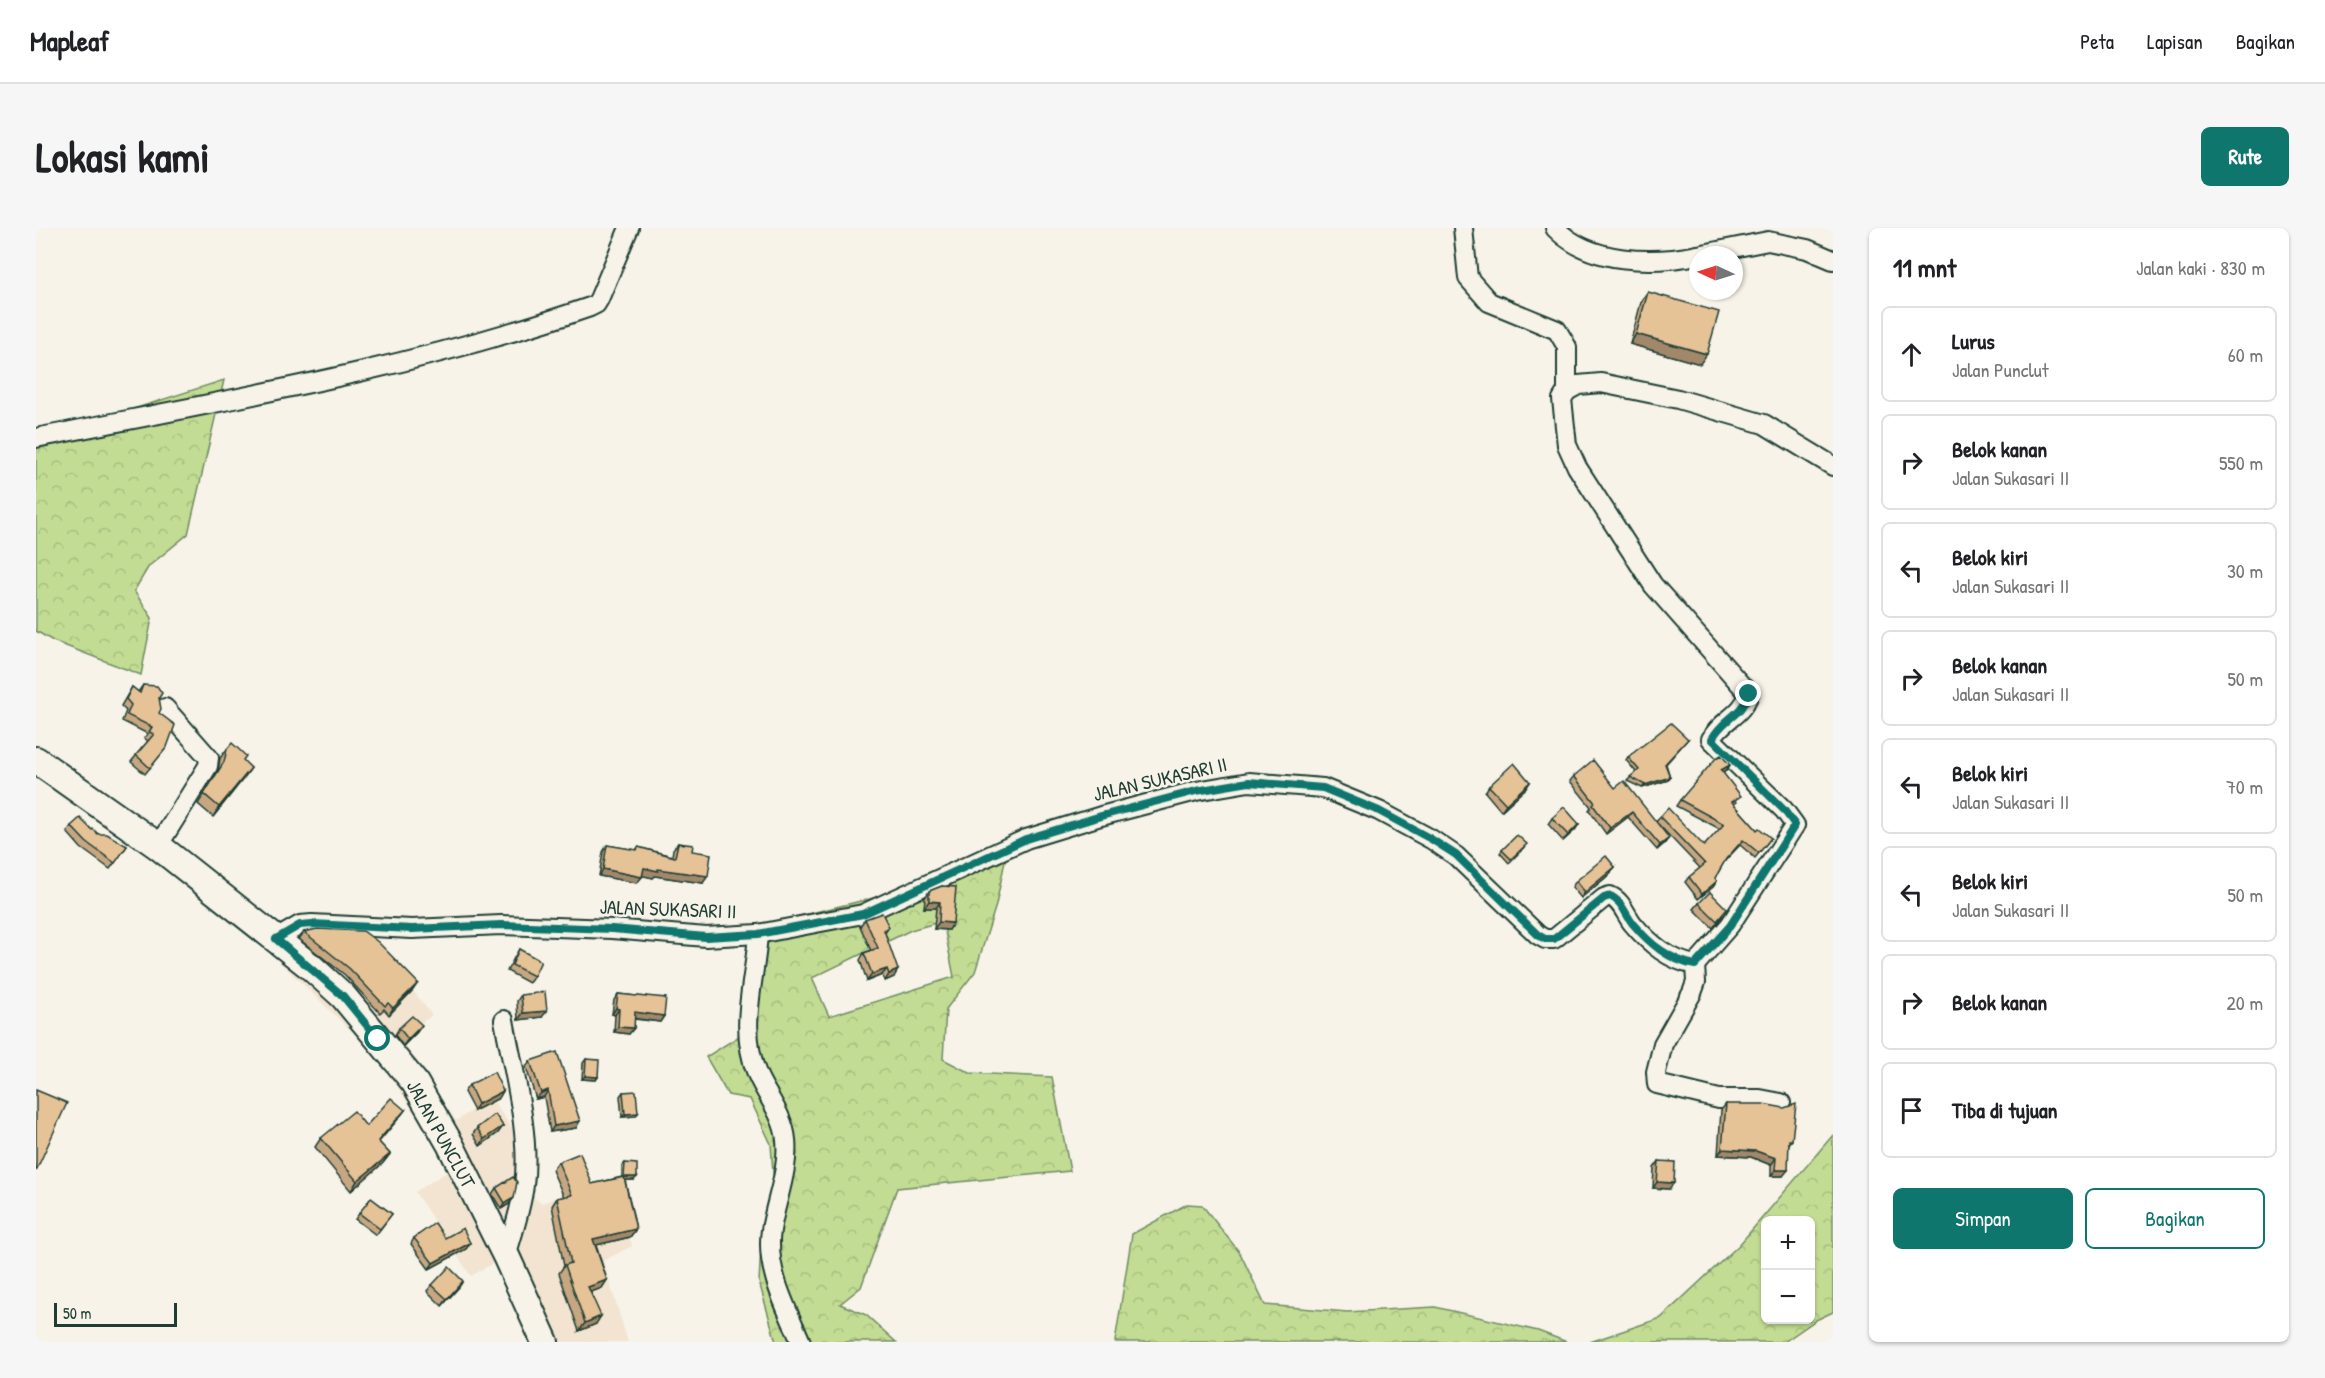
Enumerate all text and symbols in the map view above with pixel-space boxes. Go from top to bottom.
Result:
text: Mapleaf [30,22,109,60]
text: Peta [2080,27,2114,56]
text: Lapisan [2147,27,2203,56]
text: Bagikan [2236,27,2295,56]
button: Rute [2201,127,2289,186]
text: Lokasi kami [36,128,210,185]
north arrow [1689,246,1743,300]
text: 11 mnt [1893,250,1956,285]
text: Jalan kaki · 830 m [2136,254,2265,281]
text: Lurus [1952,326,1995,356]
icon: ahead [1895,338,1928,371]
text: 60 m [2228,341,2263,368]
text: Jalan Punclut [1952,356,2049,383]
text: Belok kanan [1952,434,2047,464]
icon: right [1895,446,1928,479]
text: 550 m [2219,449,2263,476]
text: Jalan Sukasari II [1952,464,2069,491]
text: Belok kiri [1952,542,2028,572]
icon: left [1895,554,1928,587]
text: 30 m [2227,557,2263,584]
text: Jalan Sukasari II [1952,572,2069,599]
text: Belok kanan [1952,650,2047,680]
icon: right [1895,662,1928,695]
text: 50 m [2227,665,2263,692]
route end [1735,680,1761,706]
text: Jalan Sukasari II [1952,680,2069,707]
street label: JALAN SUKASARI II [1090,750,1230,807]
text: Belok kiri [1952,758,2028,788]
icon: left [1895,770,1928,803]
text: 70 m [2226,773,2263,800]
text: Jalan Sukasari II [1952,788,2069,815]
text: Belok kiri [1952,866,2028,896]
icon: left [1895,878,1928,911]
text: 50 m [2227,881,2263,908]
street label: JALAN SUKASARI II [599,893,737,924]
text: Jalan Sukasari II [1952,896,2069,923]
icon: right [1895,986,1928,1019]
text: Belok kanan [1952,987,2047,1017]
text: 20 m [2226,989,2263,1016]
route start [364,1025,390,1051]
street label: JALAN PUNCLUT [401,1075,483,1193]
icon: arrive [1895,1094,1928,1127]
text: Tiba di tujuan [1952,1095,2057,1125]
button: Simpan [1893,1188,2073,1249]
button: Bagikan [2085,1188,2265,1249]
map controls [1761,1216,1815,1324]
button: + [1761,1216,1815,1270]
button: − [1761,1270,1815,1324]
scale bar [54,1300,177,1328]
text: 50 m [63,1302,92,1324]

